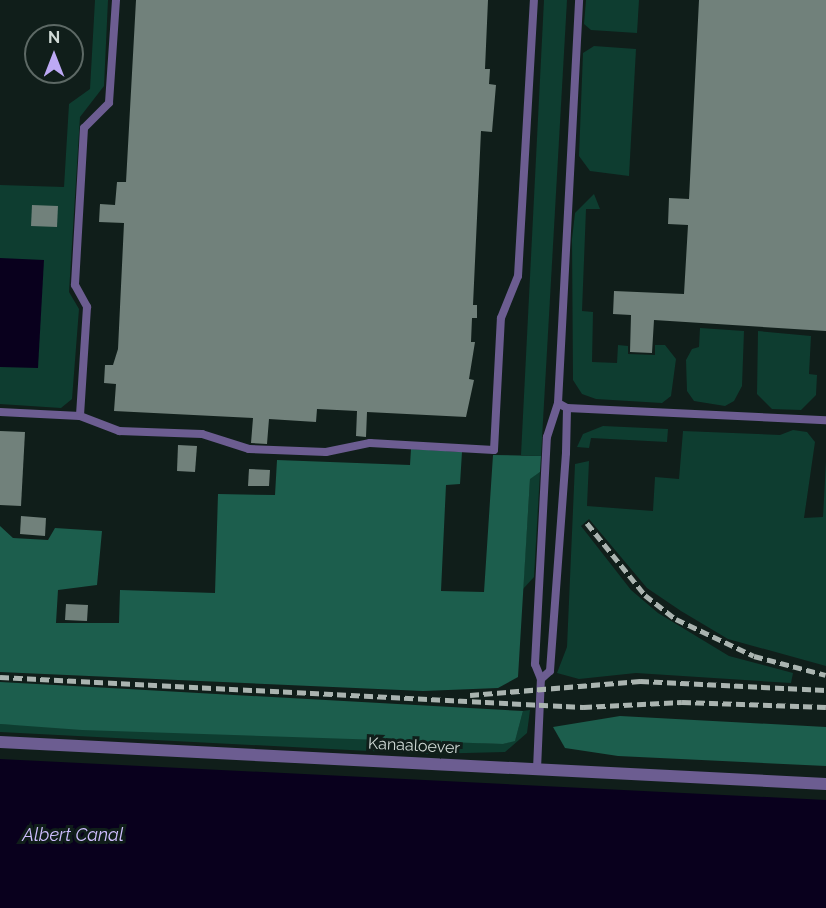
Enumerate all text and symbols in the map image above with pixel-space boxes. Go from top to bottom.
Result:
north arrow [24,24,84,84]
text: N [48,28,60,47]
street label: Kanaaloever [368,734,460,758]
water label: Albert Canal [22,824,124,846]

